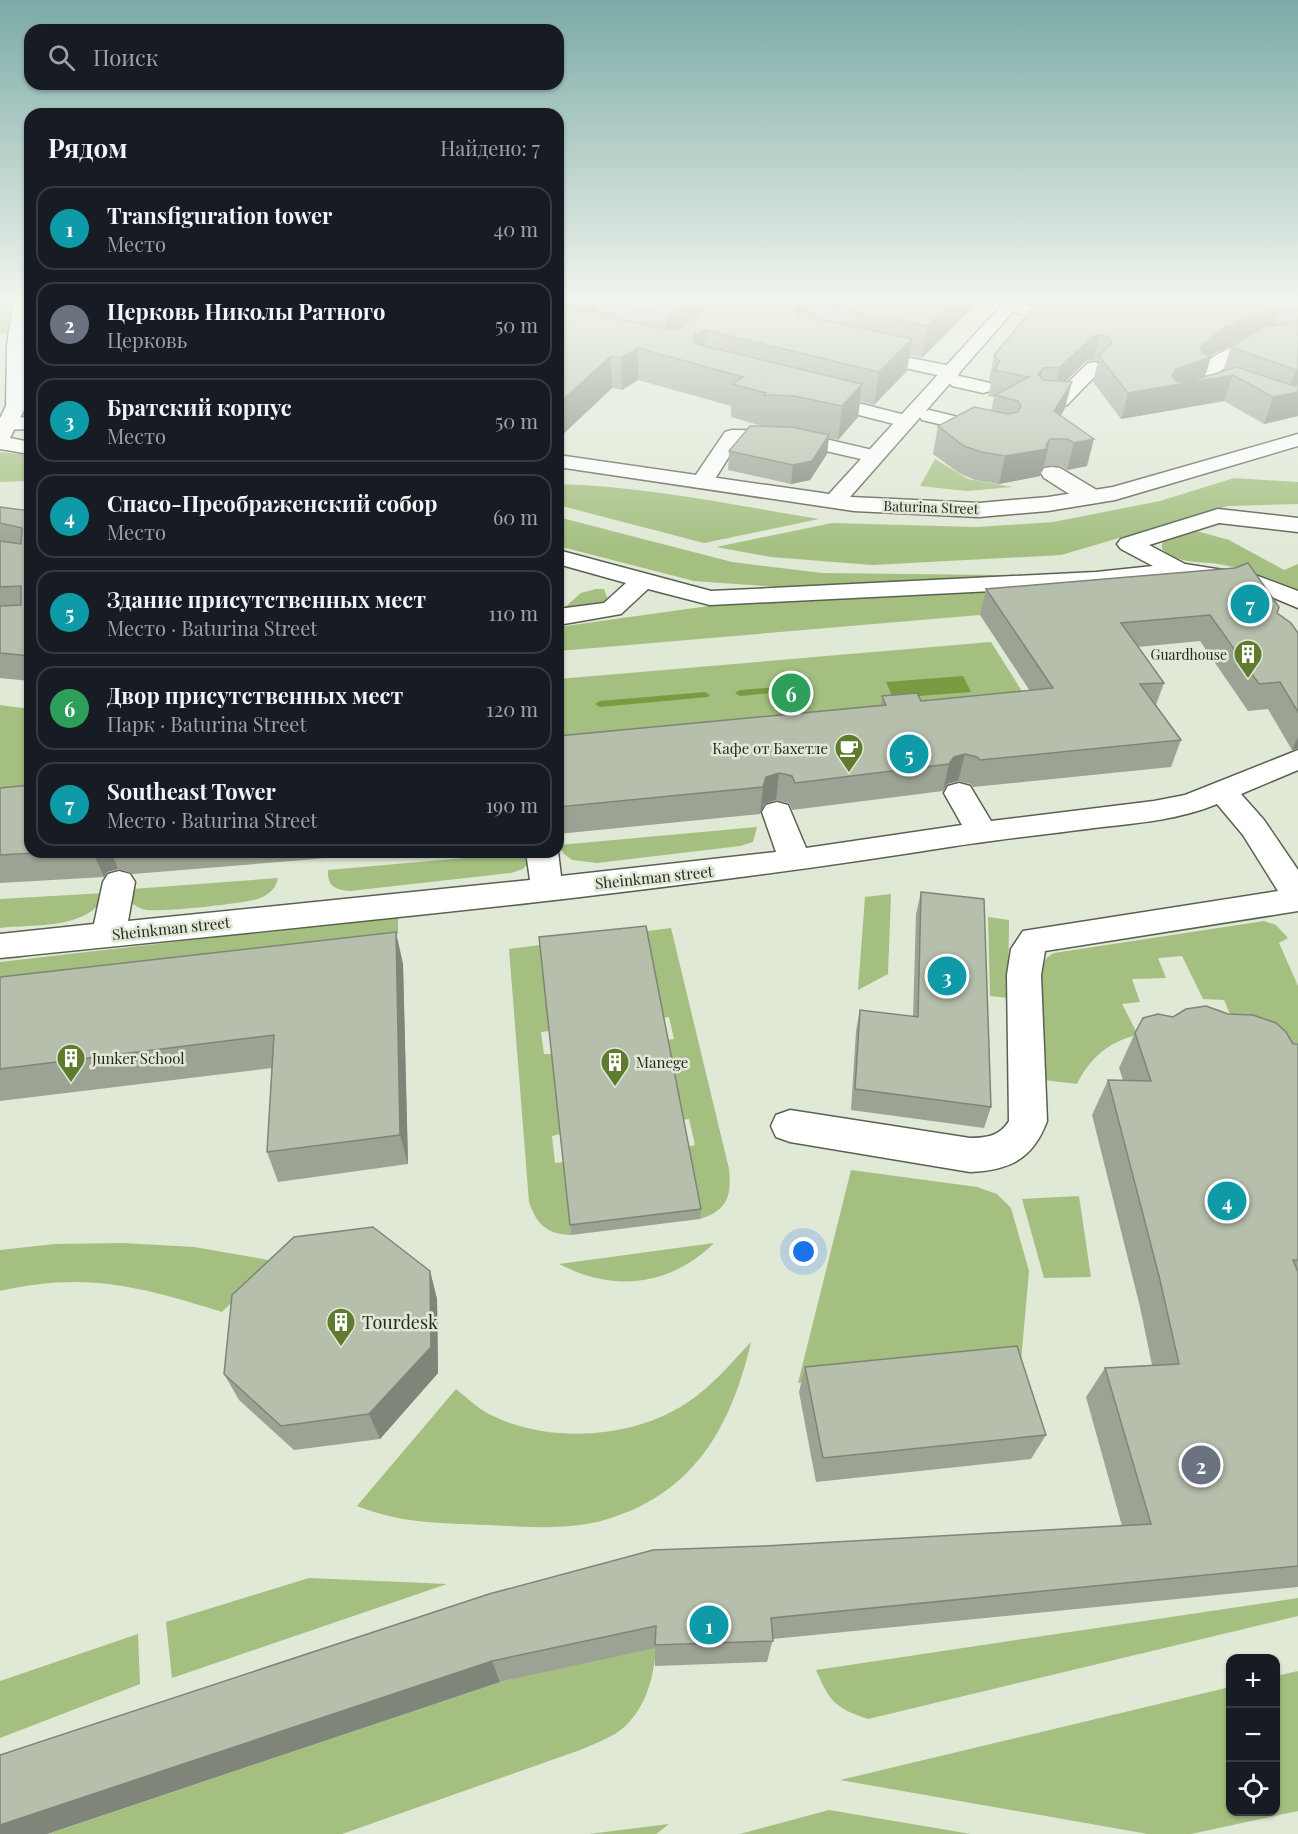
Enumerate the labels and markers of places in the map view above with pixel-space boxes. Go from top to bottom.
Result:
pin: 7 [1230,582,1270,626]
building icon: Guardhouse [1232,638,1264,680]
place label: Guardhouse [1151,645,1227,664]
pin: 6 [772,670,810,716]
cafe icon: Кафе от Бахетле [833,732,865,774]
pin: 5 [890,732,928,777]
place label: Кафе от Бахетле [712,738,828,758]
pin: 3 [928,954,966,998]
building icon: Junker School [55,1042,87,1084]
building icon: Manege [599,1046,631,1088]
place label: Junker School [91,1048,185,1068]
place label: Manege [636,1052,688,1072]
pin: 4 [1208,1178,1246,1224]
building icon: Tourdesk [325,1306,357,1348]
place label: Tourdesk [362,1310,438,1334]
pin: 2 [1182,1442,1220,1488]
pin: 1 [690,1602,728,1648]

